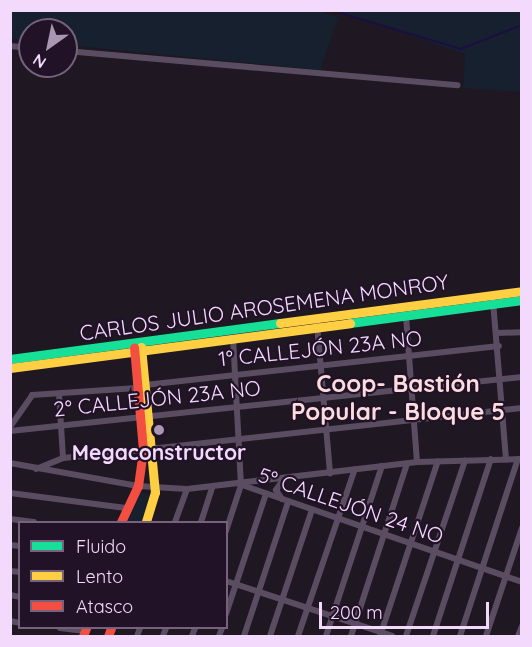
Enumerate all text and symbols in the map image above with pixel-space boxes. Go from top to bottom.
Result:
north arrow [18,18,78,78]
text: N [29,50,50,73]
street label: CARLOS JULIO AROSEMENA MONROY [78,269,450,345]
street label: 1° CALLEJÓN 23A NO [217,325,423,371]
district label: Coop- Bastión Popular - Bloque 5 [291,370,505,426]
street label: 2° CALLEJÓN 23A NO [52,375,262,421]
marker: Megaconstructor [152,423,166,437]
place label: Megaconstructor [72,439,246,465]
street label: 5° CALLEJÓN 24 NO [255,461,447,549]
legend [18,521,228,629]
text: Fluido [76,535,126,558]
text: Lento [76,565,123,588]
scale bar [322,590,492,628]
text: Atasco [76,595,133,618]
text: 200 m [330,601,383,624]

